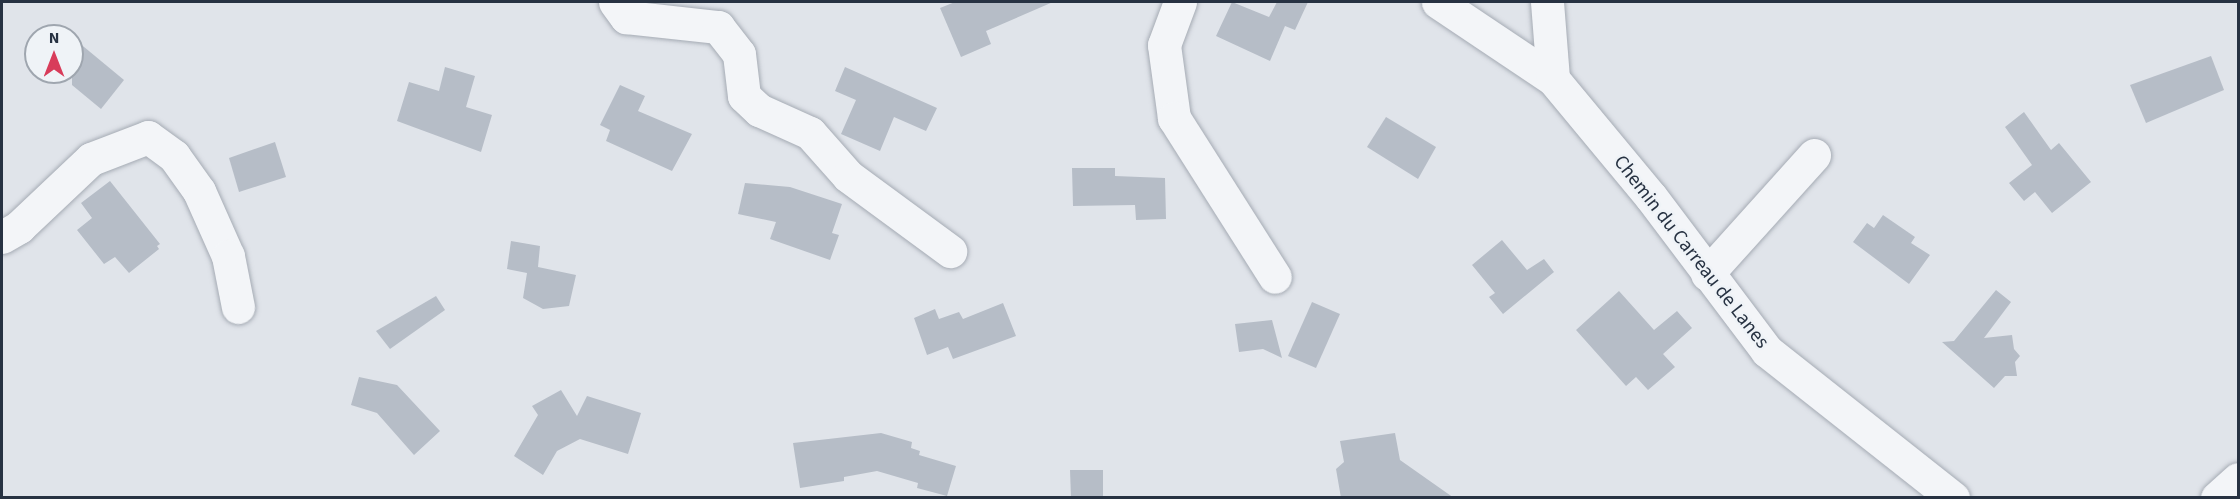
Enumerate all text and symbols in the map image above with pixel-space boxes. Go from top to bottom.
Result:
north arrow [24,24,84,84]
text: N [49,27,59,49]
street label: Chemin du Carreau de Lanes [1608,151,1774,353]

